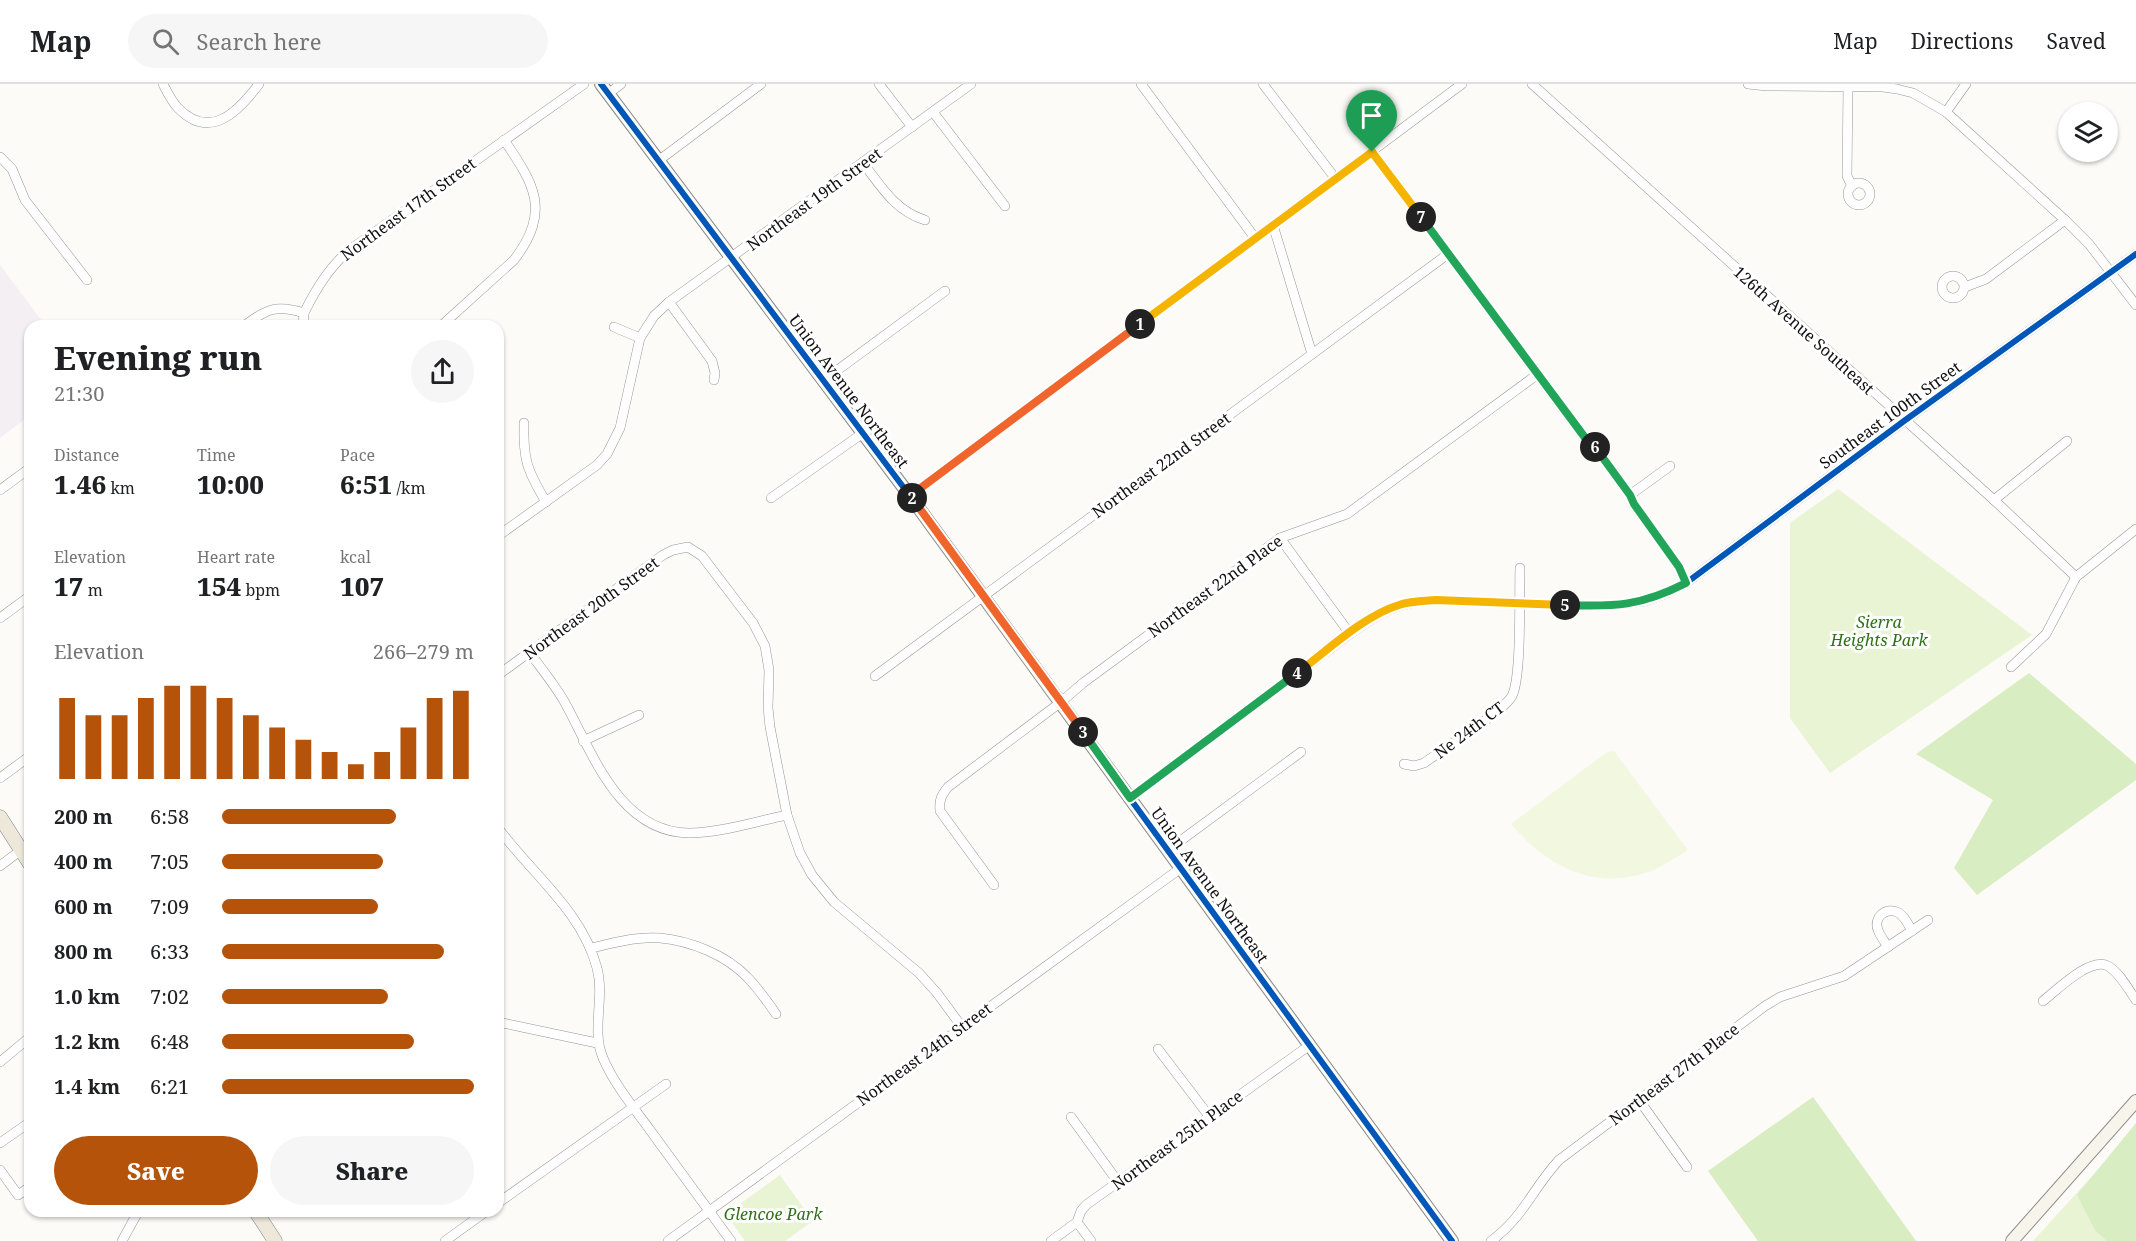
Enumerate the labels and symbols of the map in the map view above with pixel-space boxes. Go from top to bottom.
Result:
pin [1346,90,1397,152]
street label: Northeast 19th Street [742,142,886,255]
street label: Northeast 17th Street [336,152,480,265]
pin: 7 [1406,202,1436,232]
street label: 126th Avenue Southeast [1729,261,1879,399]
pin: 1 [1125,309,1155,339]
street label: Union Avenue Northeast [784,310,914,473]
street label: Southeast 100th Street [1815,356,1965,474]
street label: Northeast 22nd Street [1087,407,1235,523]
pin: 6 [1580,432,1610,462]
pin: 2 [897,483,927,513]
street label: Northeast 22nd Place [1143,530,1287,642]
street label: Northeast 20th Street [519,551,663,664]
pin: 5 [1550,590,1580,620]
park label: Sierra Heights Park [1829,611,1928,651]
pin: 4 [1282,658,1312,688]
street label: Ne 24th CT [1429,696,1509,764]
pin: 3 [1068,717,1098,747]
street label: Union Avenue Northeast [1146,803,1274,967]
street label: Northeast 24th Street [852,997,996,1110]
street label: Northeast 27th Place [1605,1018,1743,1130]
street label: Northeast 25th Place [1107,1085,1247,1195]
park label: Glencoe Park [724,1203,823,1225]

